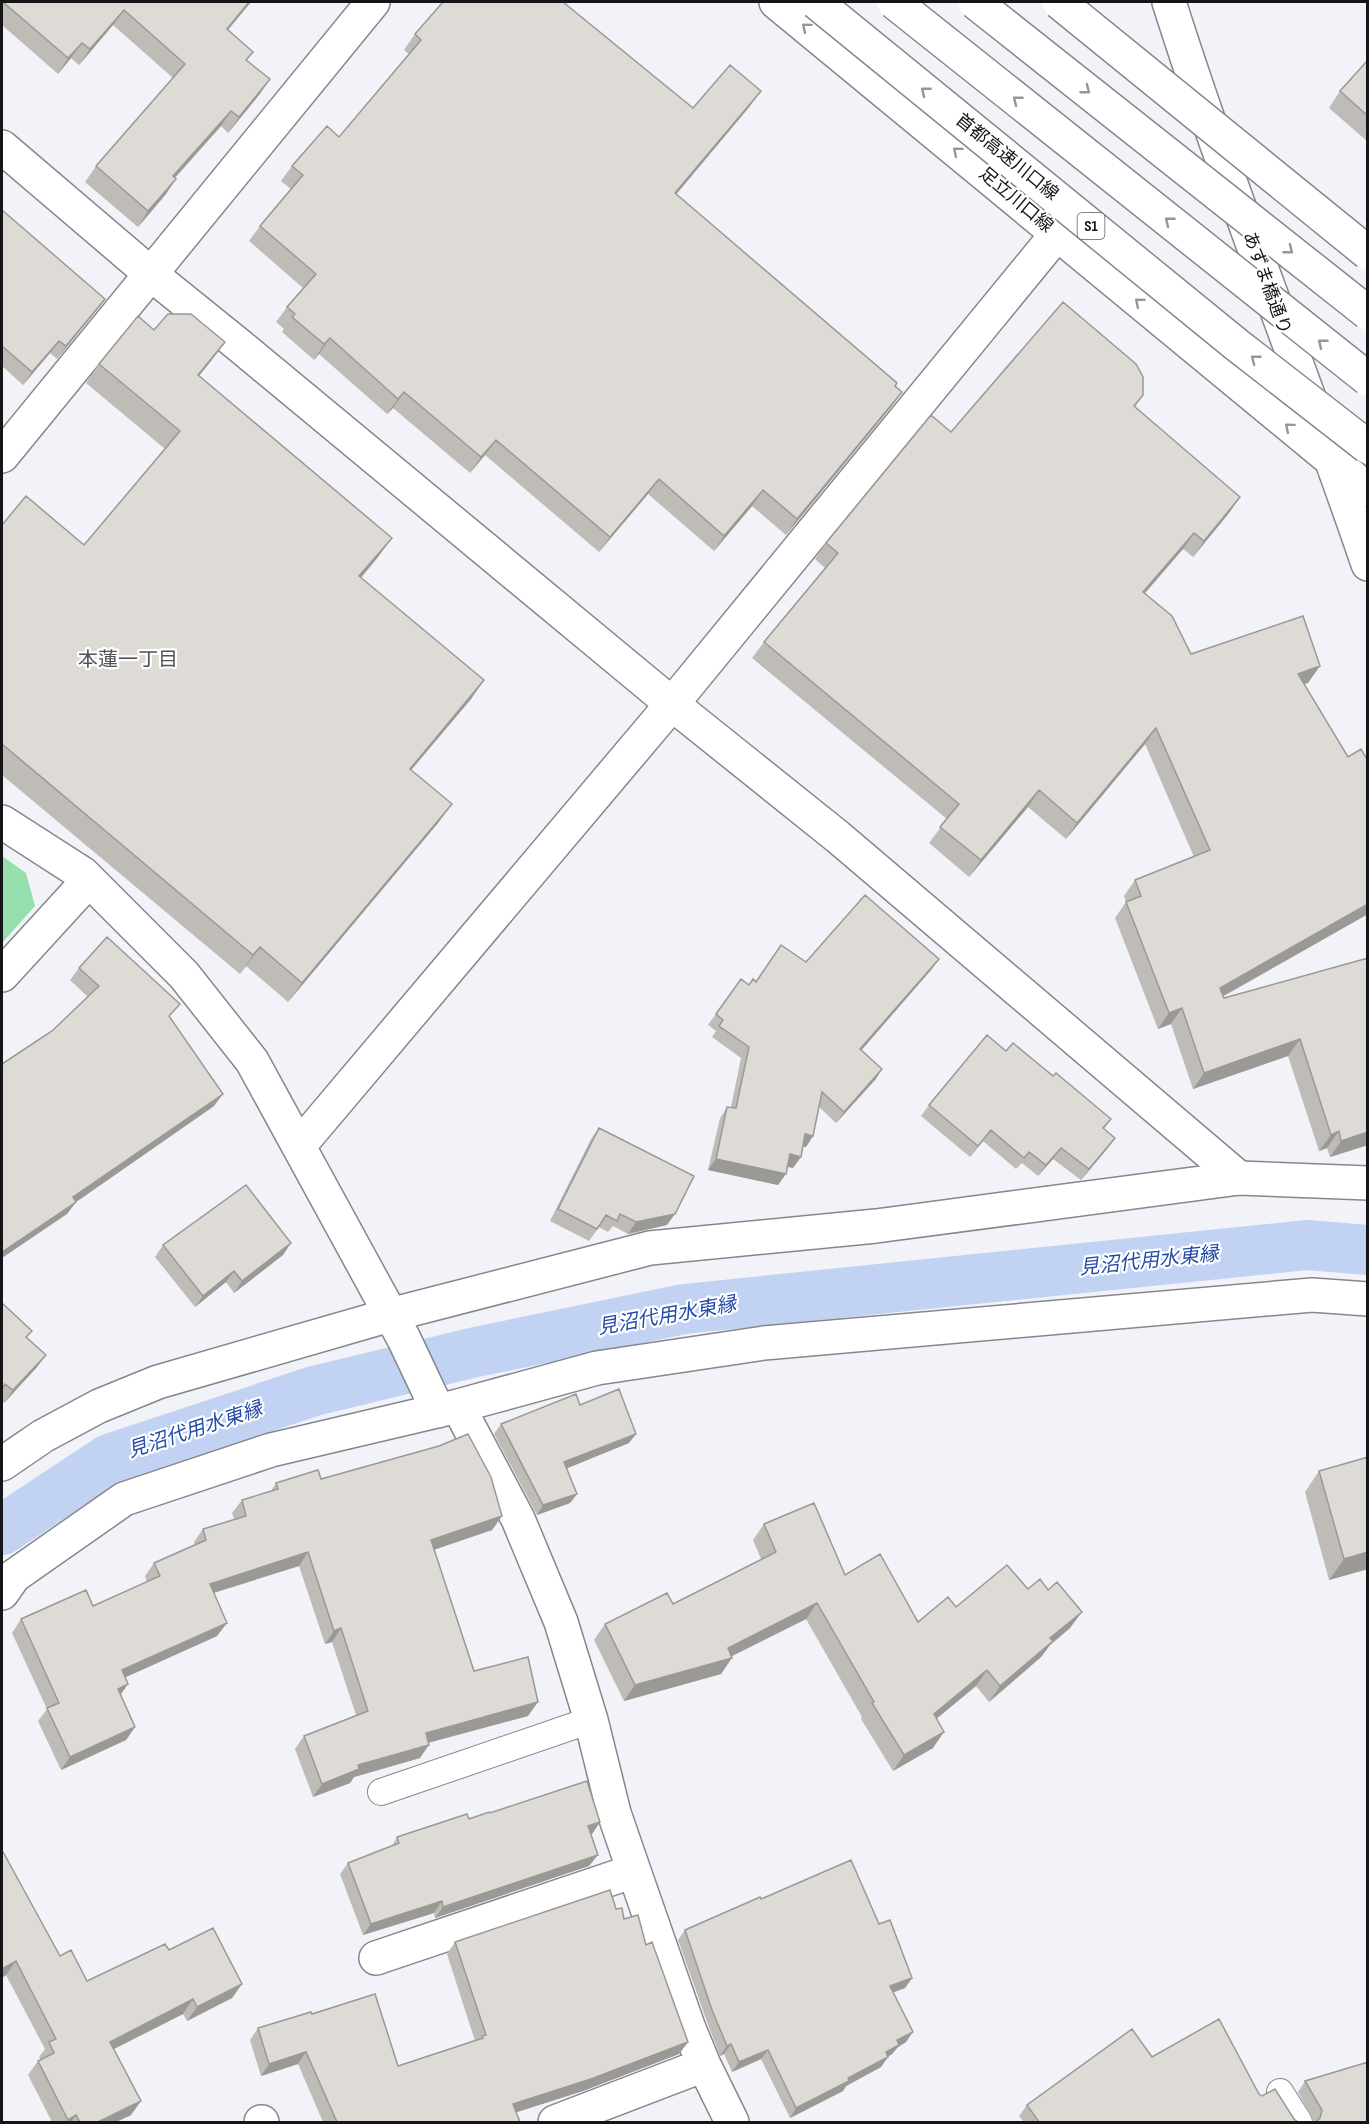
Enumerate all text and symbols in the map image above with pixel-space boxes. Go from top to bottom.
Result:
one-way arrow [802,23,813,34]
one-way arrow [1079,82,1090,93]
one-way arrow [921,87,932,98]
one-way arrow [1013,96,1024,107]
street label: 首都高速川口線 [951,109,1063,205]
one-way arrow [953,147,964,158]
street label: 足立川口線 [975,163,1057,237]
road number: S1 [1078,213,1104,239]
one-way arrow [1165,218,1176,229]
street label: あずま橋通り [1239,229,1295,337]
one-way arrow [1282,243,1293,254]
one-way arrow [1135,298,1146,309]
one-way arrow [1318,339,1329,350]
one-way arrow [1251,356,1262,367]
one-way arrow [1285,423,1296,434]
district label: 本蓮一丁目 [78,648,178,672]
water label: 見沼代用水東縁 [1078,1242,1222,1280]
water label: 見沼代用水東縁 [596,1292,740,1340]
water label: 見沼代用水東縁 [125,1396,267,1463]

